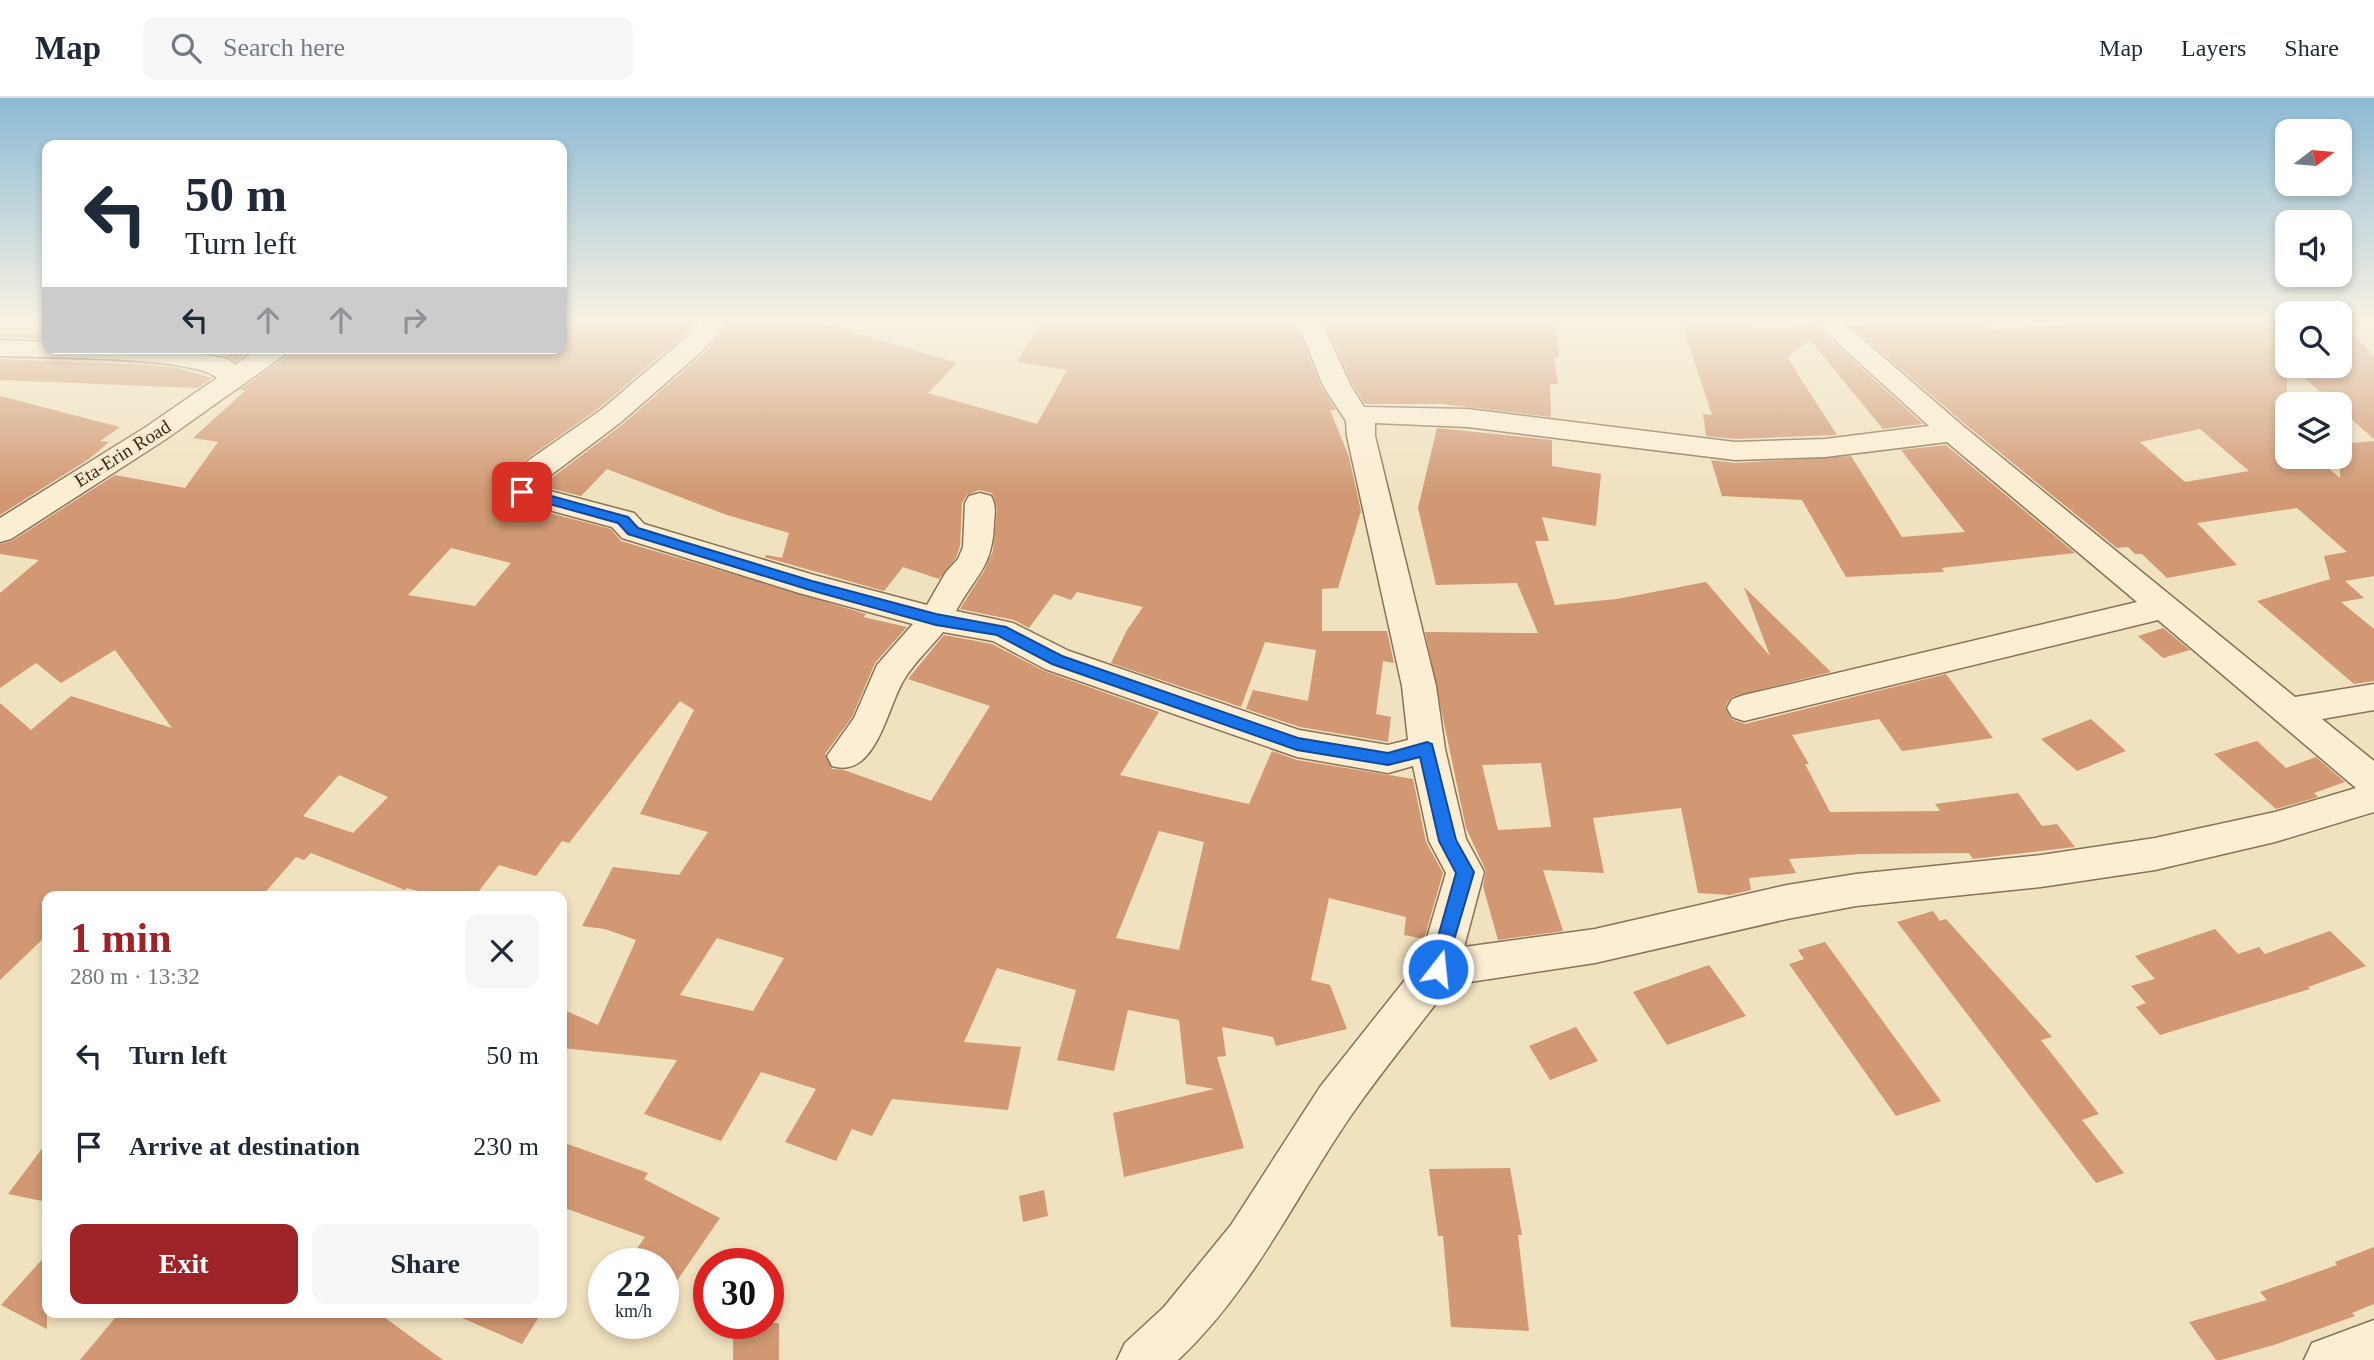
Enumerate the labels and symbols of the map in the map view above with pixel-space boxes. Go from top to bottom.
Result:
north arrow [2275,119,2352,196]
street label: Eta-Erin Road [70,415,175,491]
pin [492,462,552,522]
position arrow [1401,932,1475,1006]
speed limit sign: 30 [693,1248,784,1339]

